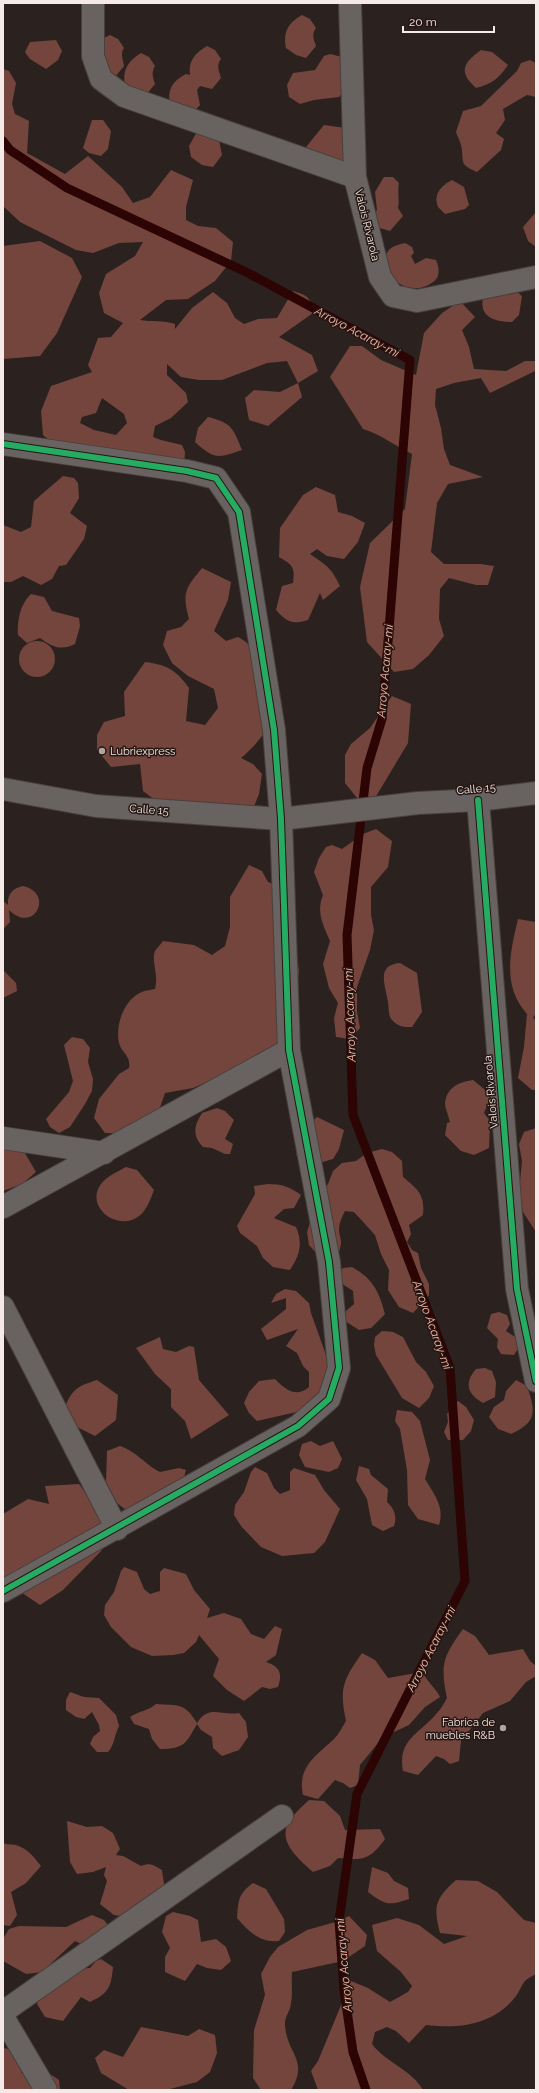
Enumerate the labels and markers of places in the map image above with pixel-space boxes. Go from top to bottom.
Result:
place label: Lubriexpress [110,745,175,758]
marker: Lubriexpress [97,746,107,756]
place label: Fabrica de muebles R&B [426,1716,496,1742]
marker: Fabrica de muebles R&B [498,1723,508,1733]

